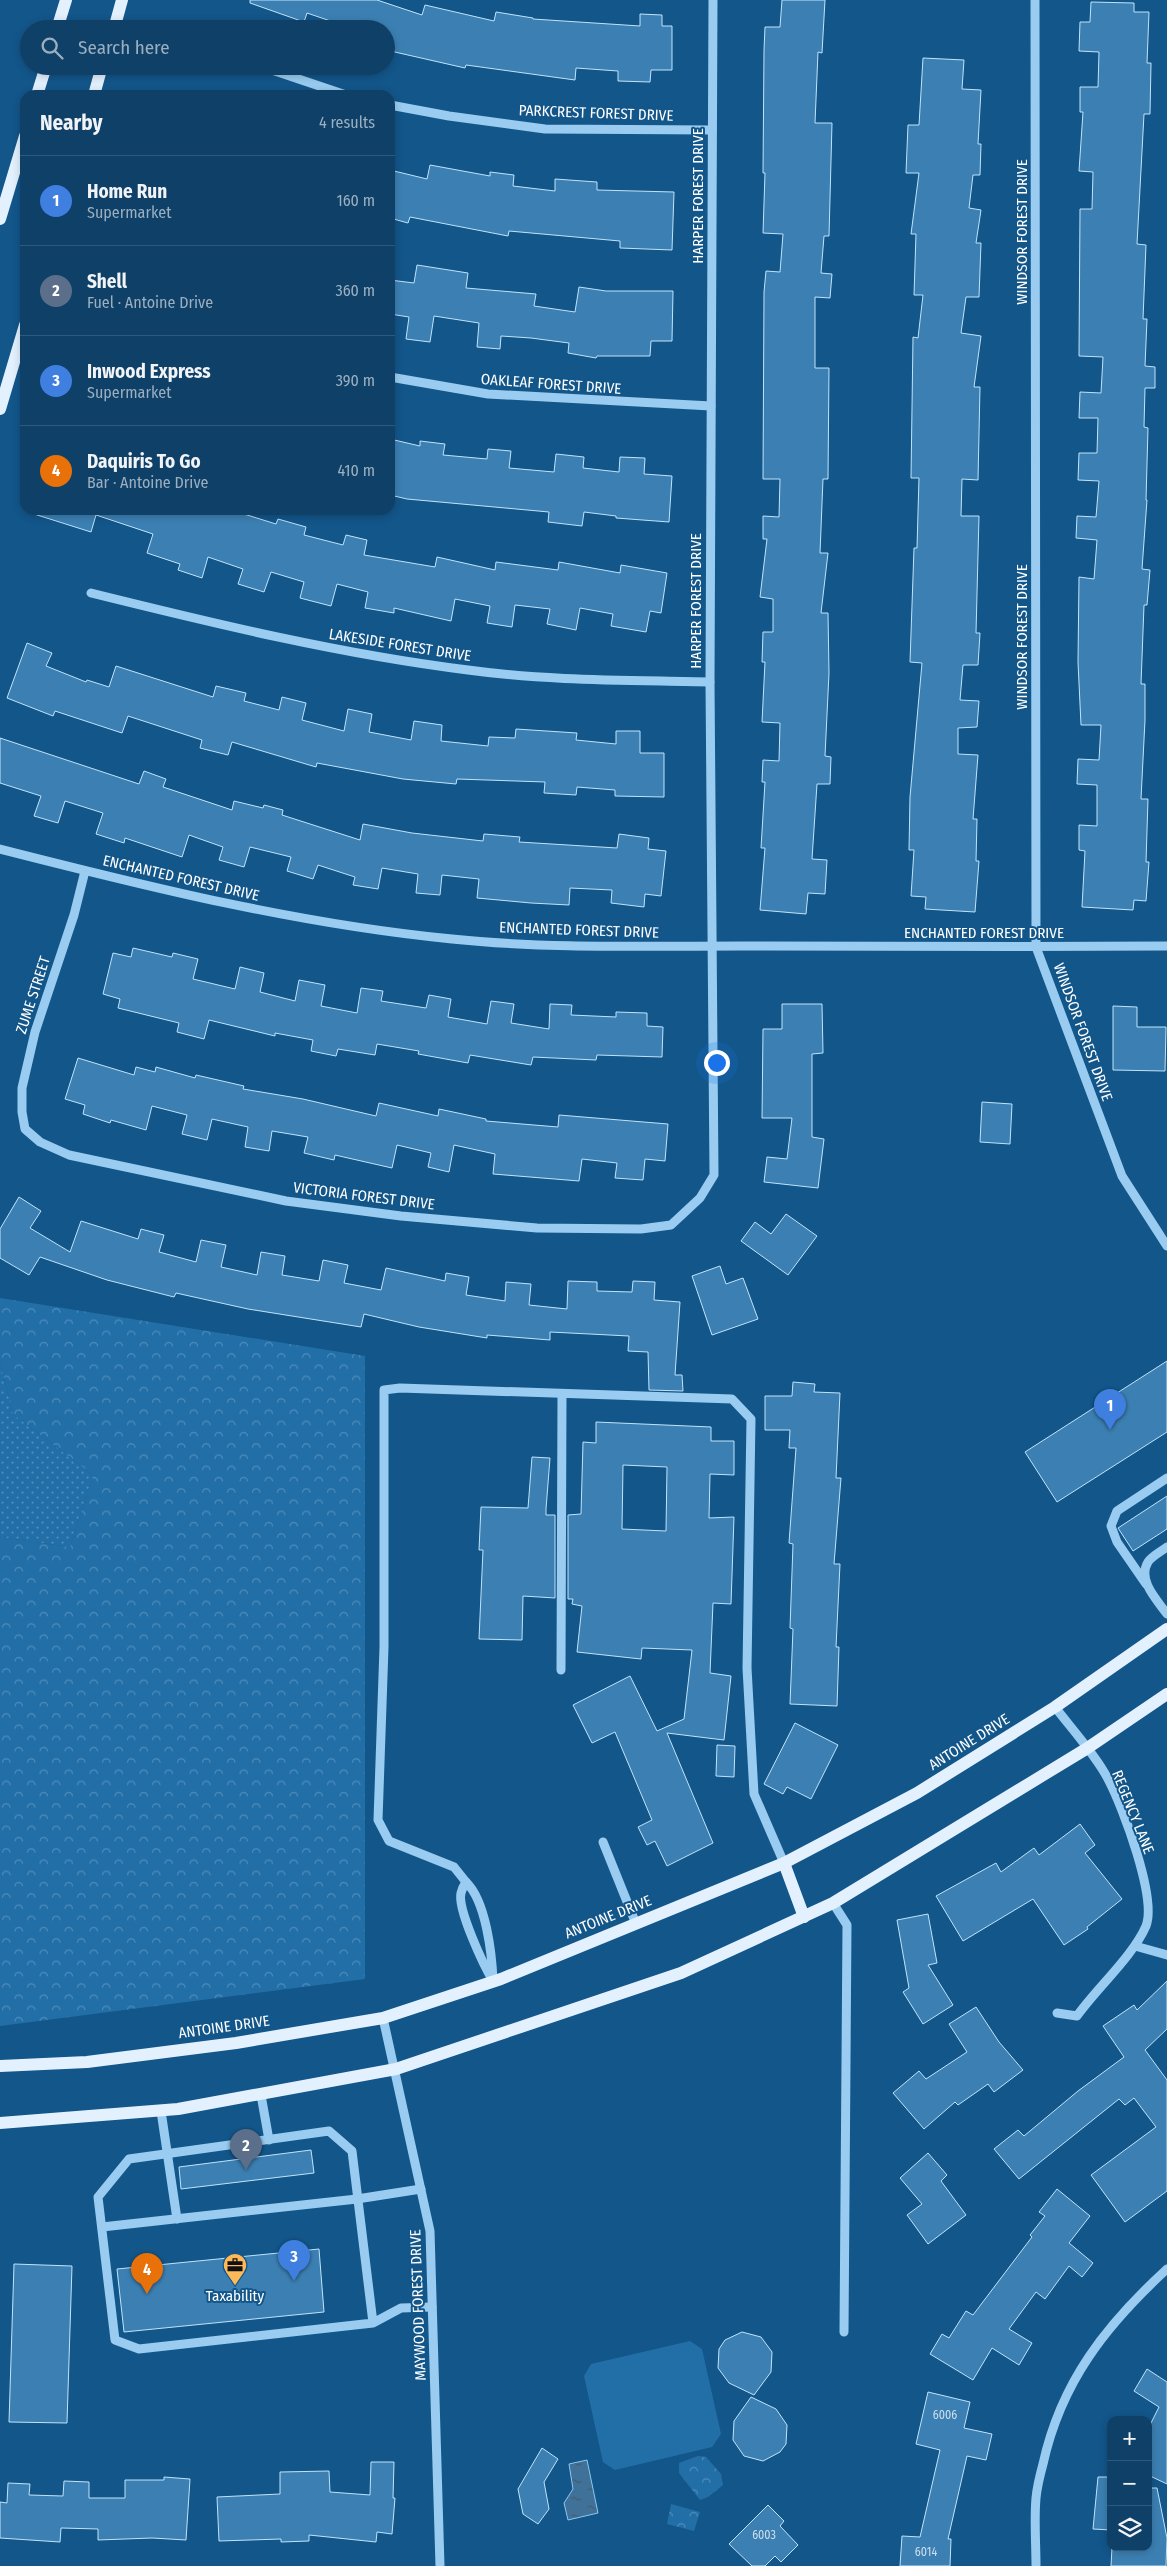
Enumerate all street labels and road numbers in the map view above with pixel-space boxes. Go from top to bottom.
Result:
street label: PARKCREST FOREST DRIVE [518,101,674,125]
street label: HARPER FOREST DRIVE [689,128,707,264]
street label: WINDSOR FOREST DRIVE [1013,159,1031,305]
street label: OAKLEAF FOREST DRIVE [480,370,622,398]
street label: HARPER FOREST DRIVE [687,533,705,669]
street label: WINDSOR FOREST DRIVE [1013,564,1031,710]
street label: LAKESIDE FOREST DRIVE [328,625,472,665]
street label: ENCHANTED FOREST DRIVE [101,851,261,905]
street label: ENCHANTED FOREST DRIVE [499,918,659,942]
street label: ENCHANTED FOREST DRIVE [904,924,1064,942]
street label: ZUME STREET [12,954,54,1036]
street label: WINDSOR FOREST DRIVE [1050,961,1116,1103]
street label: VICTORIA FOREST DRIVE [292,1178,436,1214]
street label: ANTOINE DRIVE [925,1710,1013,1774]
street label: REGENCY LANE [1108,1767,1158,1857]
street label: ANTOINE DRIVE [562,1891,654,1943]
street label: ANTOINE DRIVE [177,2012,271,2042]
street label: MAYWOOD FOREST DRIVE [406,2229,430,2381]

